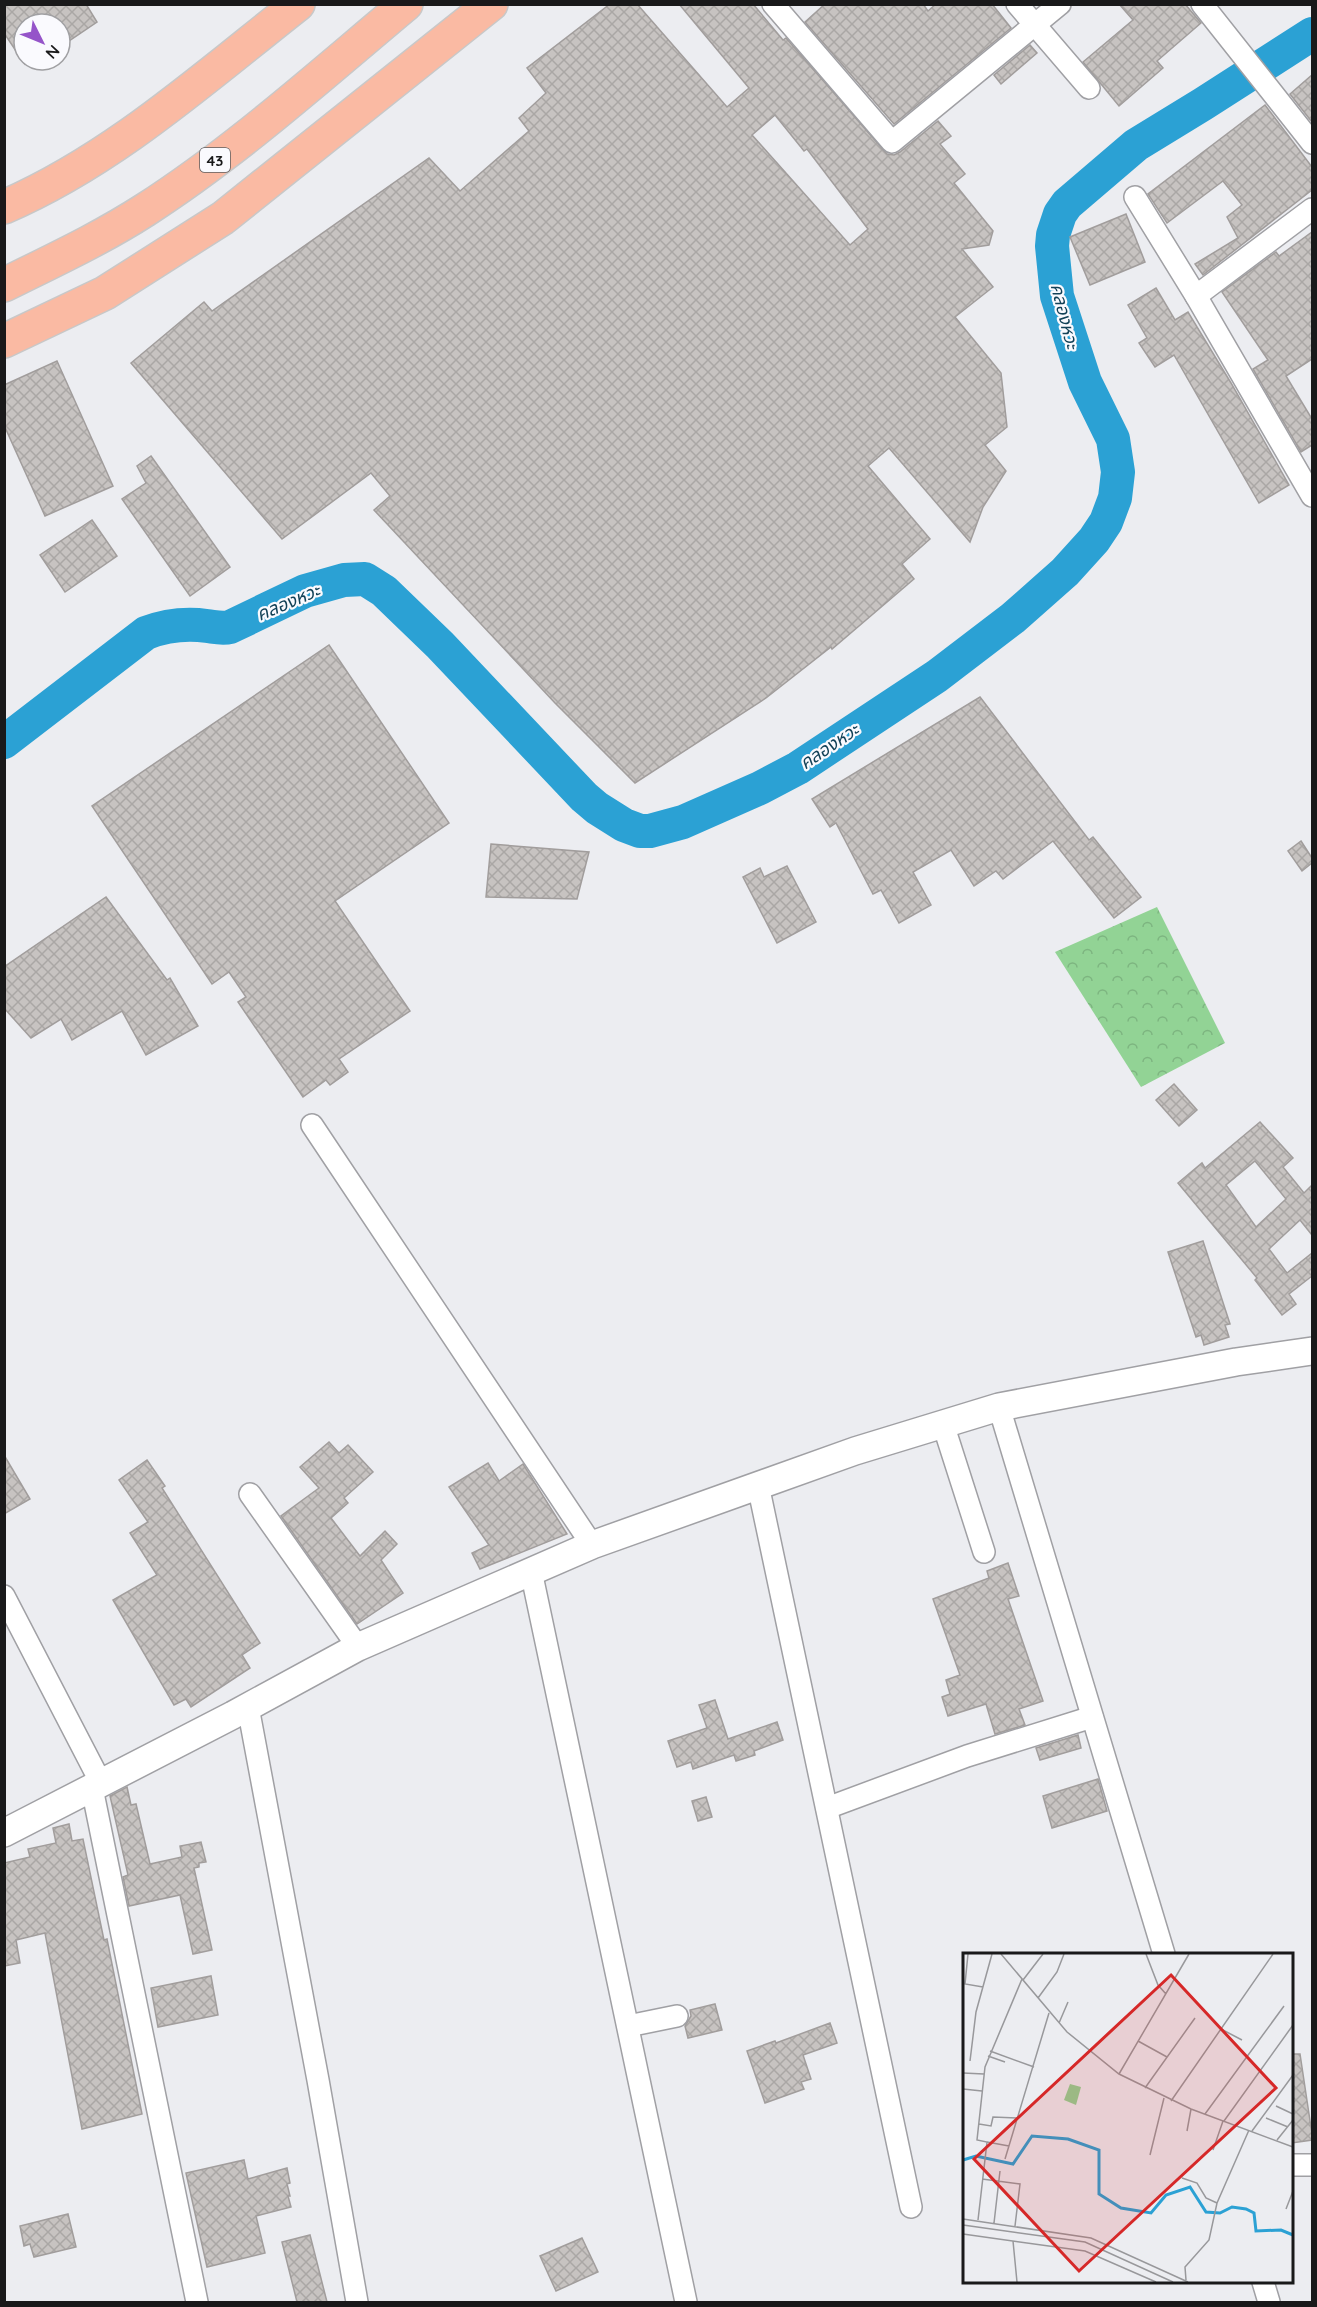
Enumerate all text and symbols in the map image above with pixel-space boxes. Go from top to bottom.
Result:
north arrow [12,12,72,72]
text: N [42,41,64,63]
road number: 43 [200,148,230,172]
water label: คลองหวะ [1046,281,1085,353]
water label: คลองหวะ [253,578,325,626]
water label: คลองหวะ [795,717,865,774]
inset map [963,1953,1293,2283]

